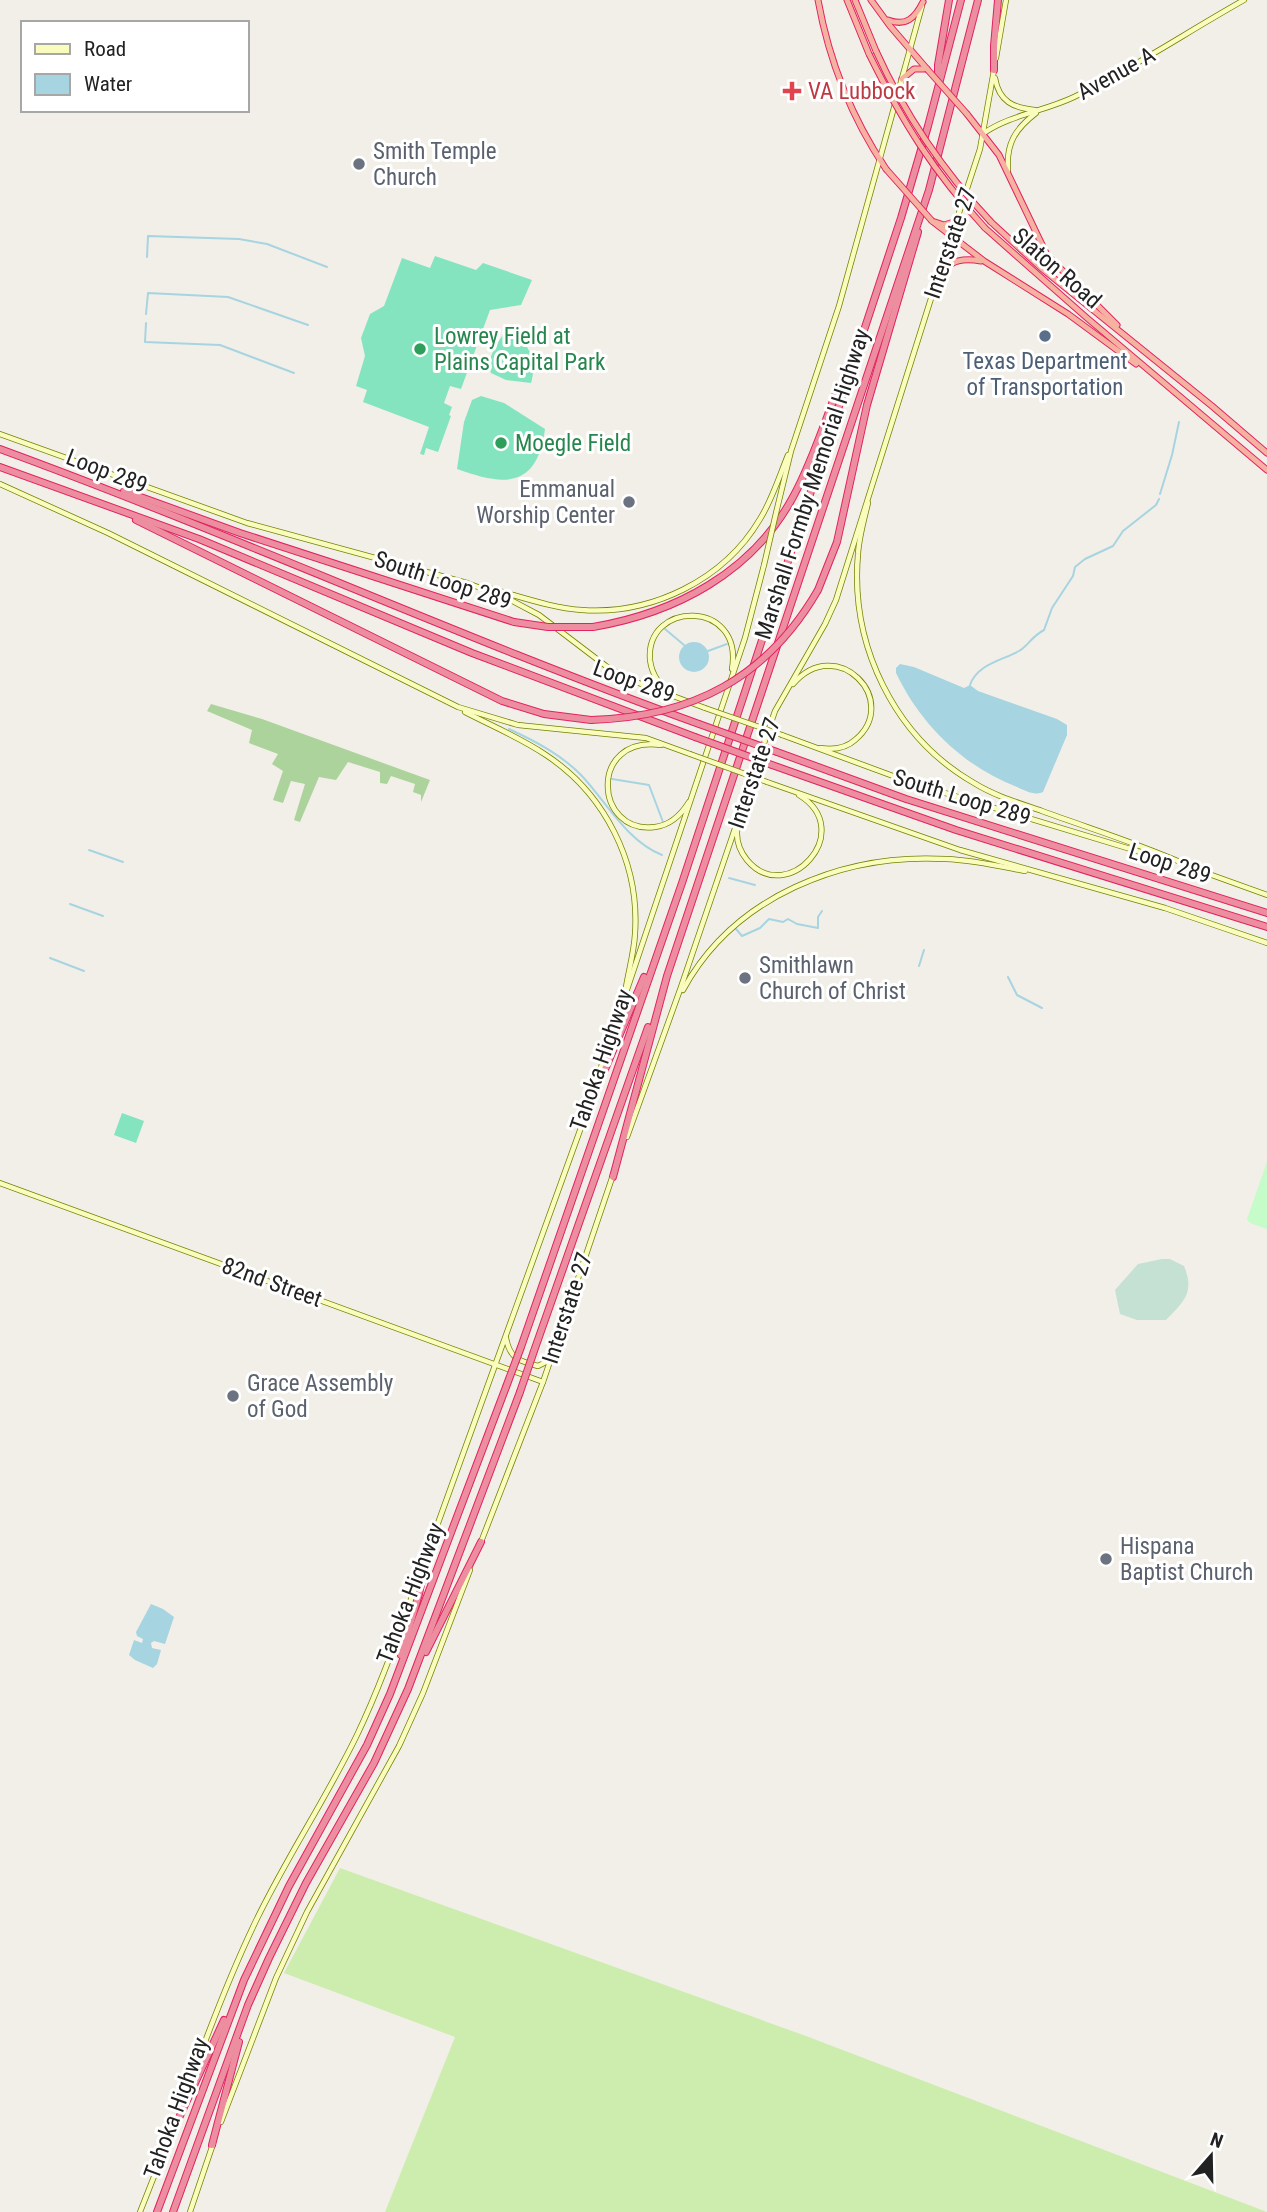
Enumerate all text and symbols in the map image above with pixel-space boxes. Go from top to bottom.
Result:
legend [21,21,248,112]
text: Road [84,37,126,61]
street label: Avenue A [1073,41,1160,106]
text: Water [84,72,132,96]
place label: VA Lubbock [808,78,916,105]
marker: VA Lubbock [782,81,802,101]
place label: Smith Temple Church [373,138,497,191]
marker: Smith Temple Church [351,156,367,172]
street label: Interstate 27 [919,184,982,302]
street label: Slaton Road [1007,222,1107,314]
place label: Lowrey Field at Plains Capital Park [434,323,606,376]
street label: Marshall Formby Memorial Highway [749,325,876,643]
marker: Texas Department of Transportation [1037,328,1053,344]
marker: Lowrey Field at Plains Capital Park [412,341,428,357]
place label: Texas Department of Transportation [962,348,1128,401]
place label: Moegle Field [515,430,631,457]
marker: Moegle Field [493,435,509,451]
street label: Loop 289 [62,444,151,499]
place label: Emmanual Worship Center [476,476,615,529]
marker: Emmanual Worship Center [621,494,637,510]
street label: South Loop 289 [371,546,515,615]
street label: Loop 289 [589,654,678,709]
street label: Interstate 27 [723,714,786,832]
street label: South Loop 289 [890,764,1034,831]
street label: Loop 289 [1125,838,1214,889]
place label: Smithlawn Church of Christ [759,952,906,1005]
marker: Smithlawn Church of Christ [737,970,753,986]
street label: Tahoka Highway [565,985,639,1135]
street label: Interstate 27 [537,1249,598,1367]
street label: 82nd Street [218,1252,326,1313]
place label: Grace Assembly of God [247,1370,394,1423]
marker: Grace Assembly of God [225,1388,241,1404]
street label: Tahoka Highway [371,1519,450,1667]
place label: Hispana Baptist Church [1120,1533,1253,1586]
marker: Hispana Baptist Church [1098,1551,1114,1567]
street label: Tahoka Highway [138,2033,215,2183]
north arrow [1176,2121,1246,2191]
text: N [1207,2128,1226,2153]

